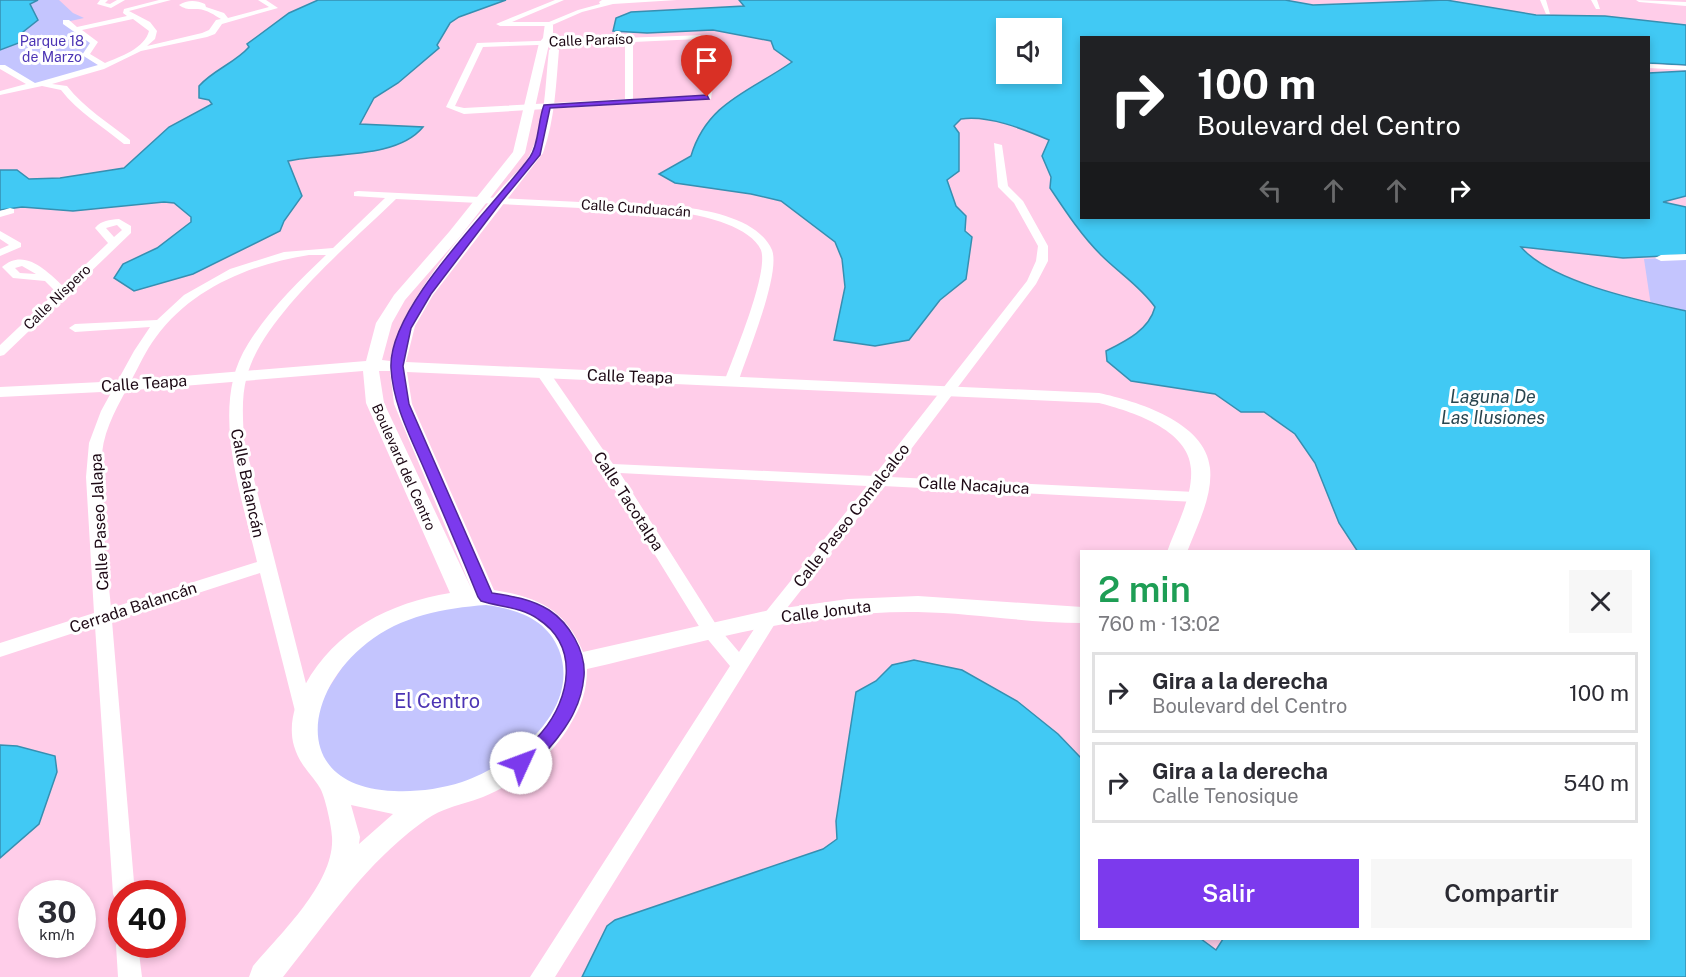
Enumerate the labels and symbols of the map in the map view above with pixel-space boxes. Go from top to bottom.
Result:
street label: Calle Paraíso [549,31,633,49]
park label: Parque 18 de Marzo [20,33,84,65]
pin [681,35,732,97]
street label: Calle Cunduacán [581,196,691,220]
street label: Calle Níspero [20,261,94,333]
street label: Calle Teapa [587,366,673,387]
street label: Calle Teapa [100,371,188,396]
water label: Laguna De Las Ilusiones [1441,386,1545,428]
street label: Boulevard del Centro [369,401,439,533]
street label: Calle Balancán [227,427,268,539]
street label: Calle Paseo Comalcalco [789,440,913,591]
street label: Calle Tacotalpa [589,448,668,554]
street label: Calle Paseo Jalapa [86,453,113,591]
street label: Calle Nacajuca [918,473,1030,498]
street label: Cerrada Balancán [67,578,199,637]
street label: Calle Jonuta [780,597,872,626]
park label: El Centro [394,689,480,713]
position arrow [489,731,553,795]
speed limit sign: 40 [108,880,186,958]

